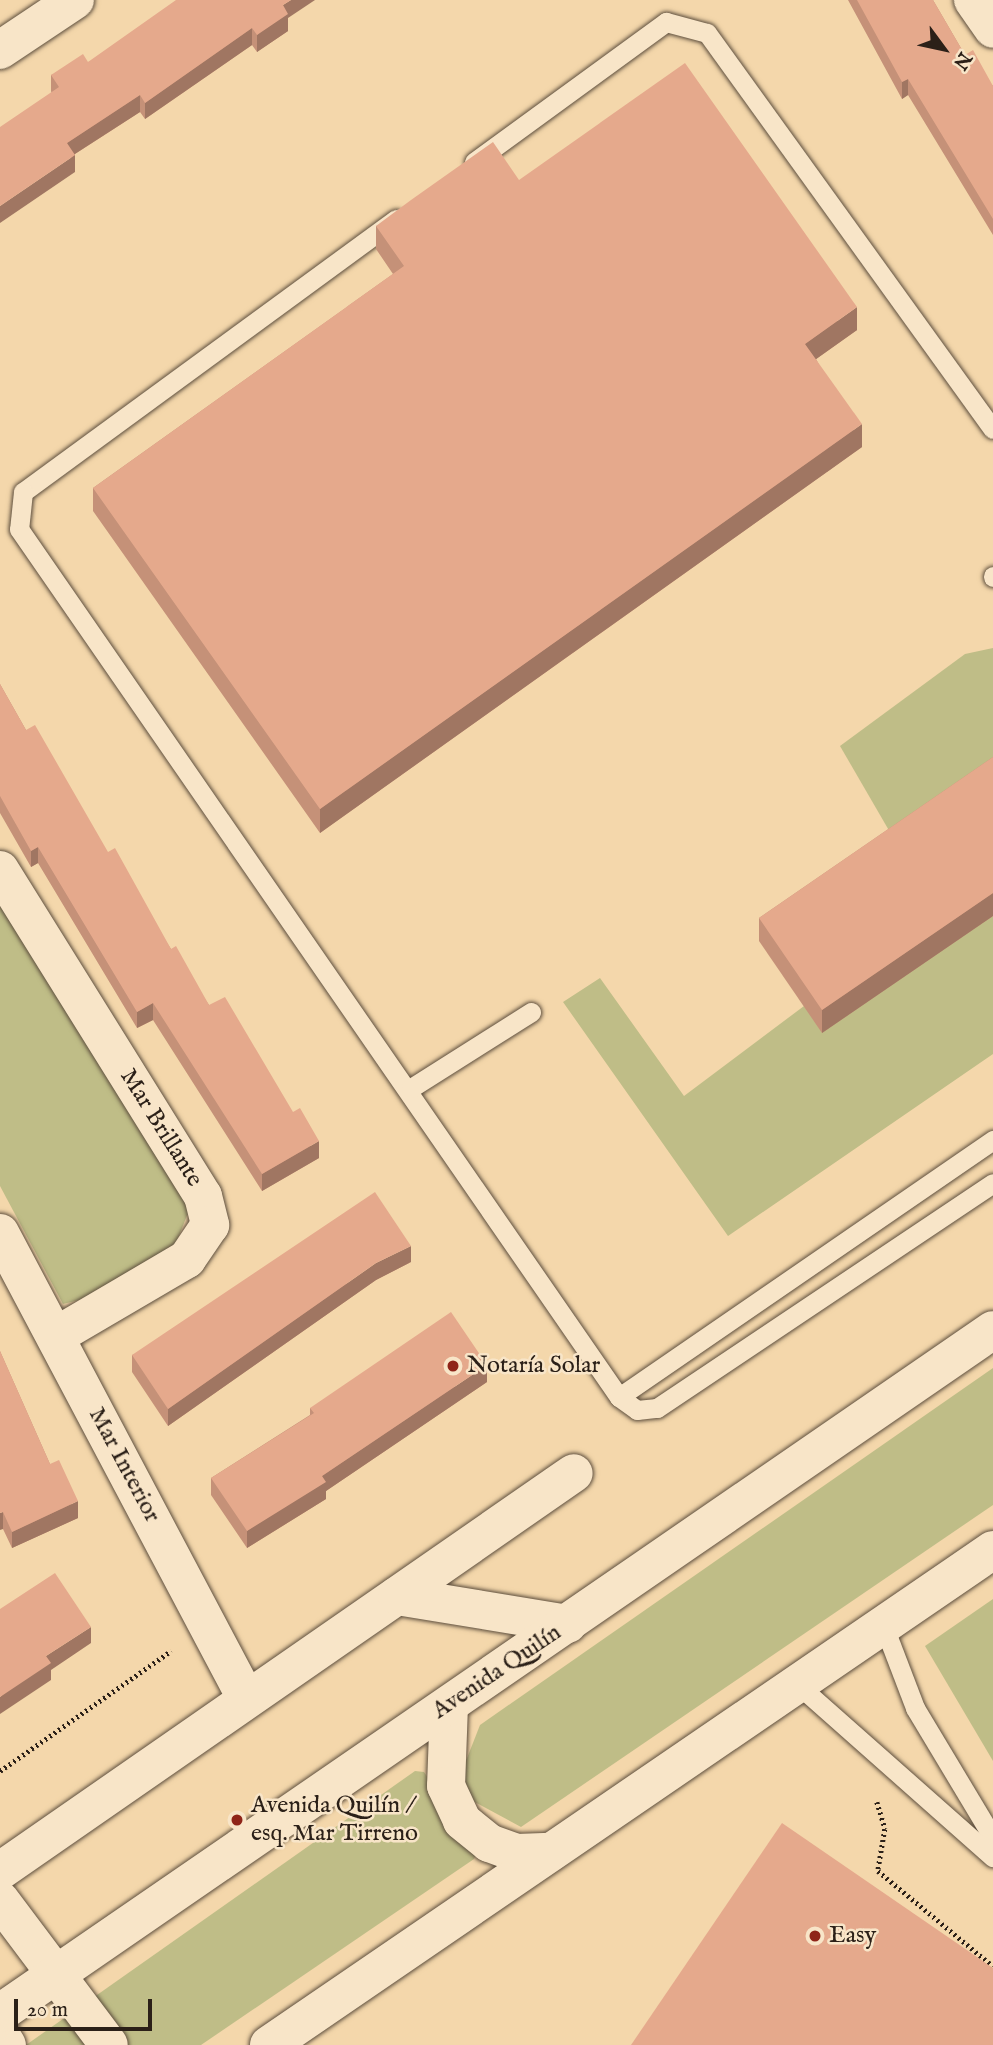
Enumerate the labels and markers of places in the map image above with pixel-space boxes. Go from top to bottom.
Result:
place label: Notaría Solar [467,1352,600,1380]
marker: Notaría Solar [445,1358,461,1374]
place label: Avenida Quilín / esq. Mar Tirreno [251,1792,418,1848]
marker: Avenida Quilín / esq. Mar Tirreno [229,1812,245,1828]
place label: Easy [829,1922,876,1950]
marker: Easy [807,1928,823,1944]

